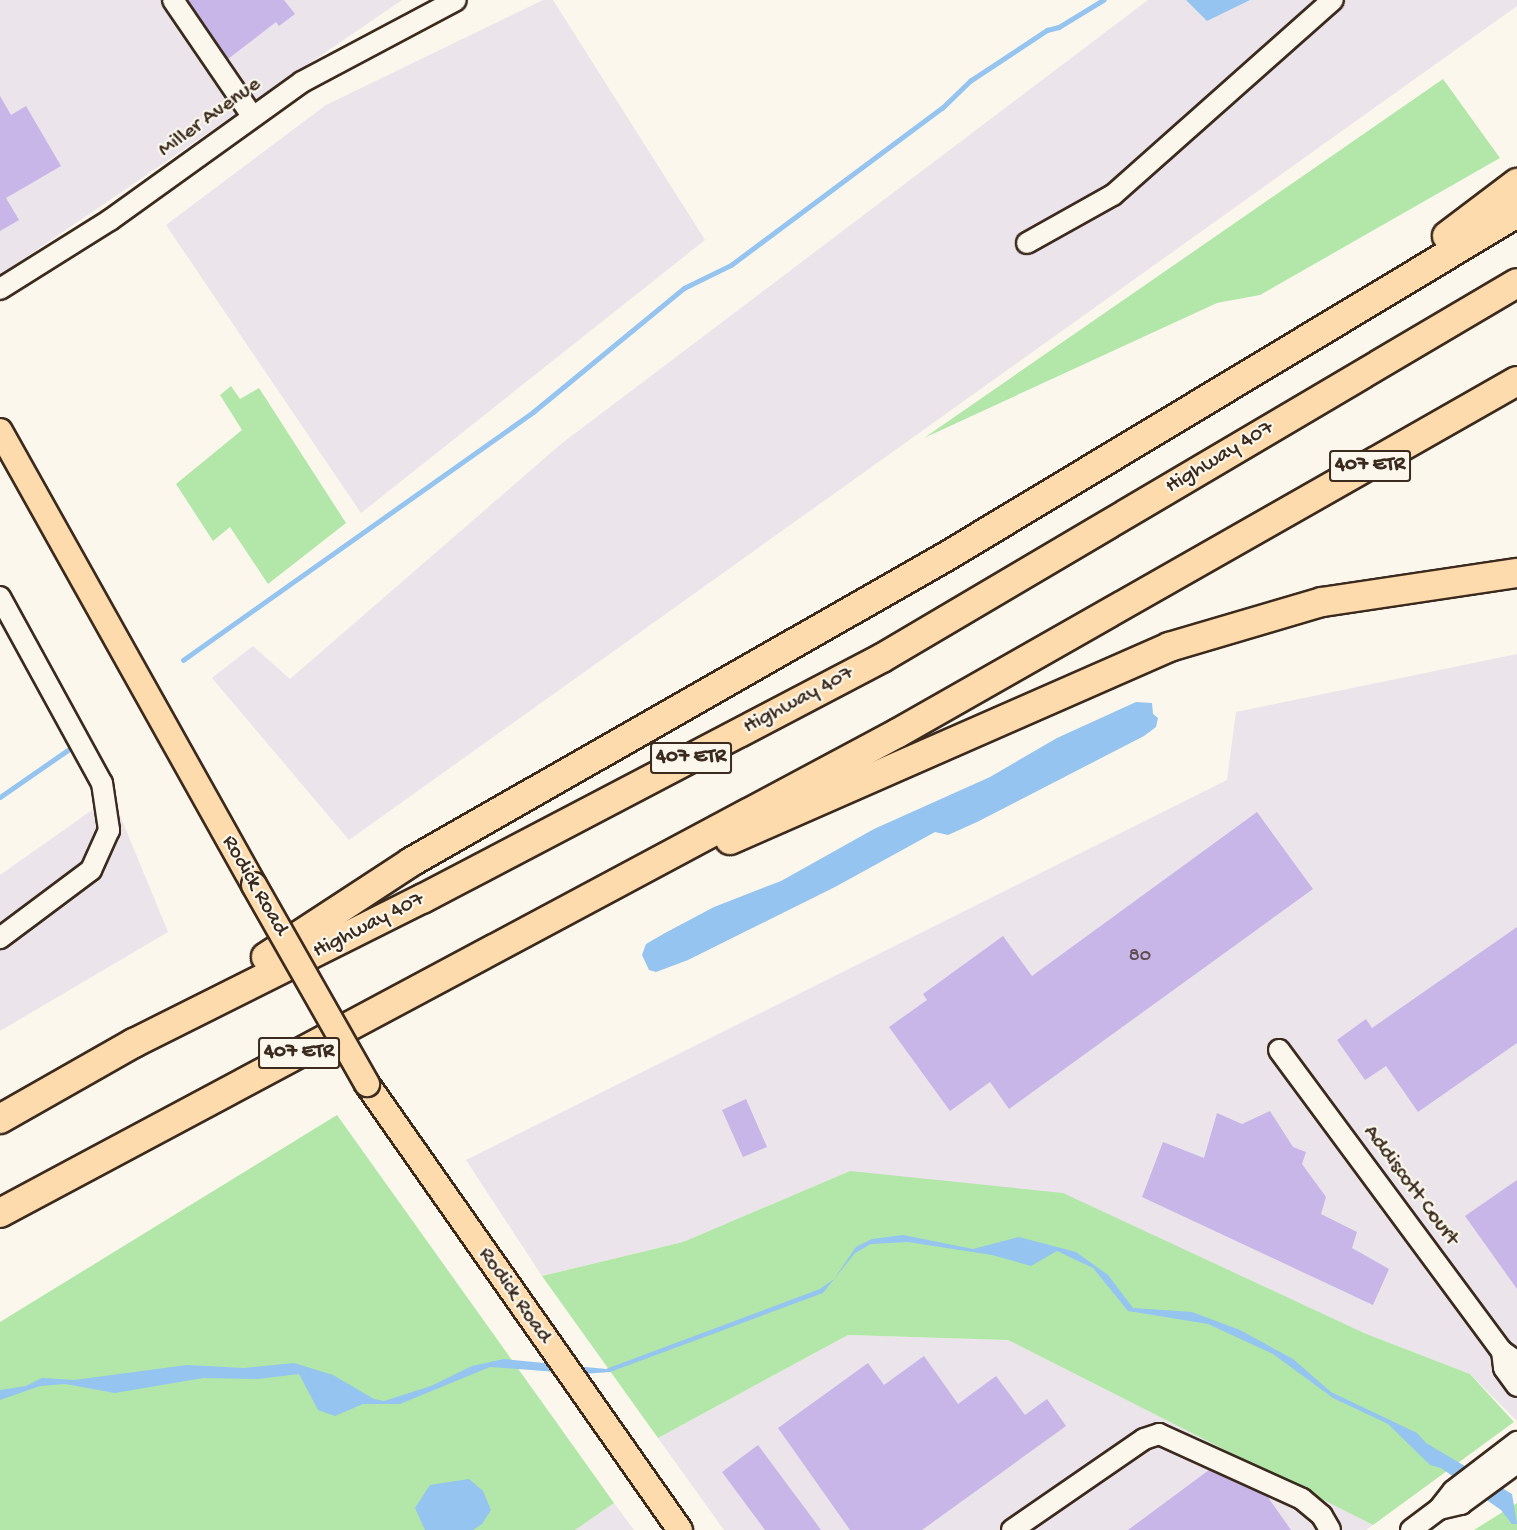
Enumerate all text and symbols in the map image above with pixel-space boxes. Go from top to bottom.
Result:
street label: Miller Avenue [154,72,266,164]
street label: Highway 407 [1161,415,1279,501]
road number: 407 ETR [1328,448,1412,484]
street label: Highway 407 [739,661,859,741]
road number: 407 ETR [649,740,733,776]
street label: Rodick Road [215,831,293,941]
street label: Highway 407 [309,887,429,965]
house number: 80 [1129,944,1151,968]
road number: 407 ETR [257,1035,341,1071]
street label: Addiscott Court [1356,1121,1464,1251]
street label: Rodick Road [471,1243,557,1349]

